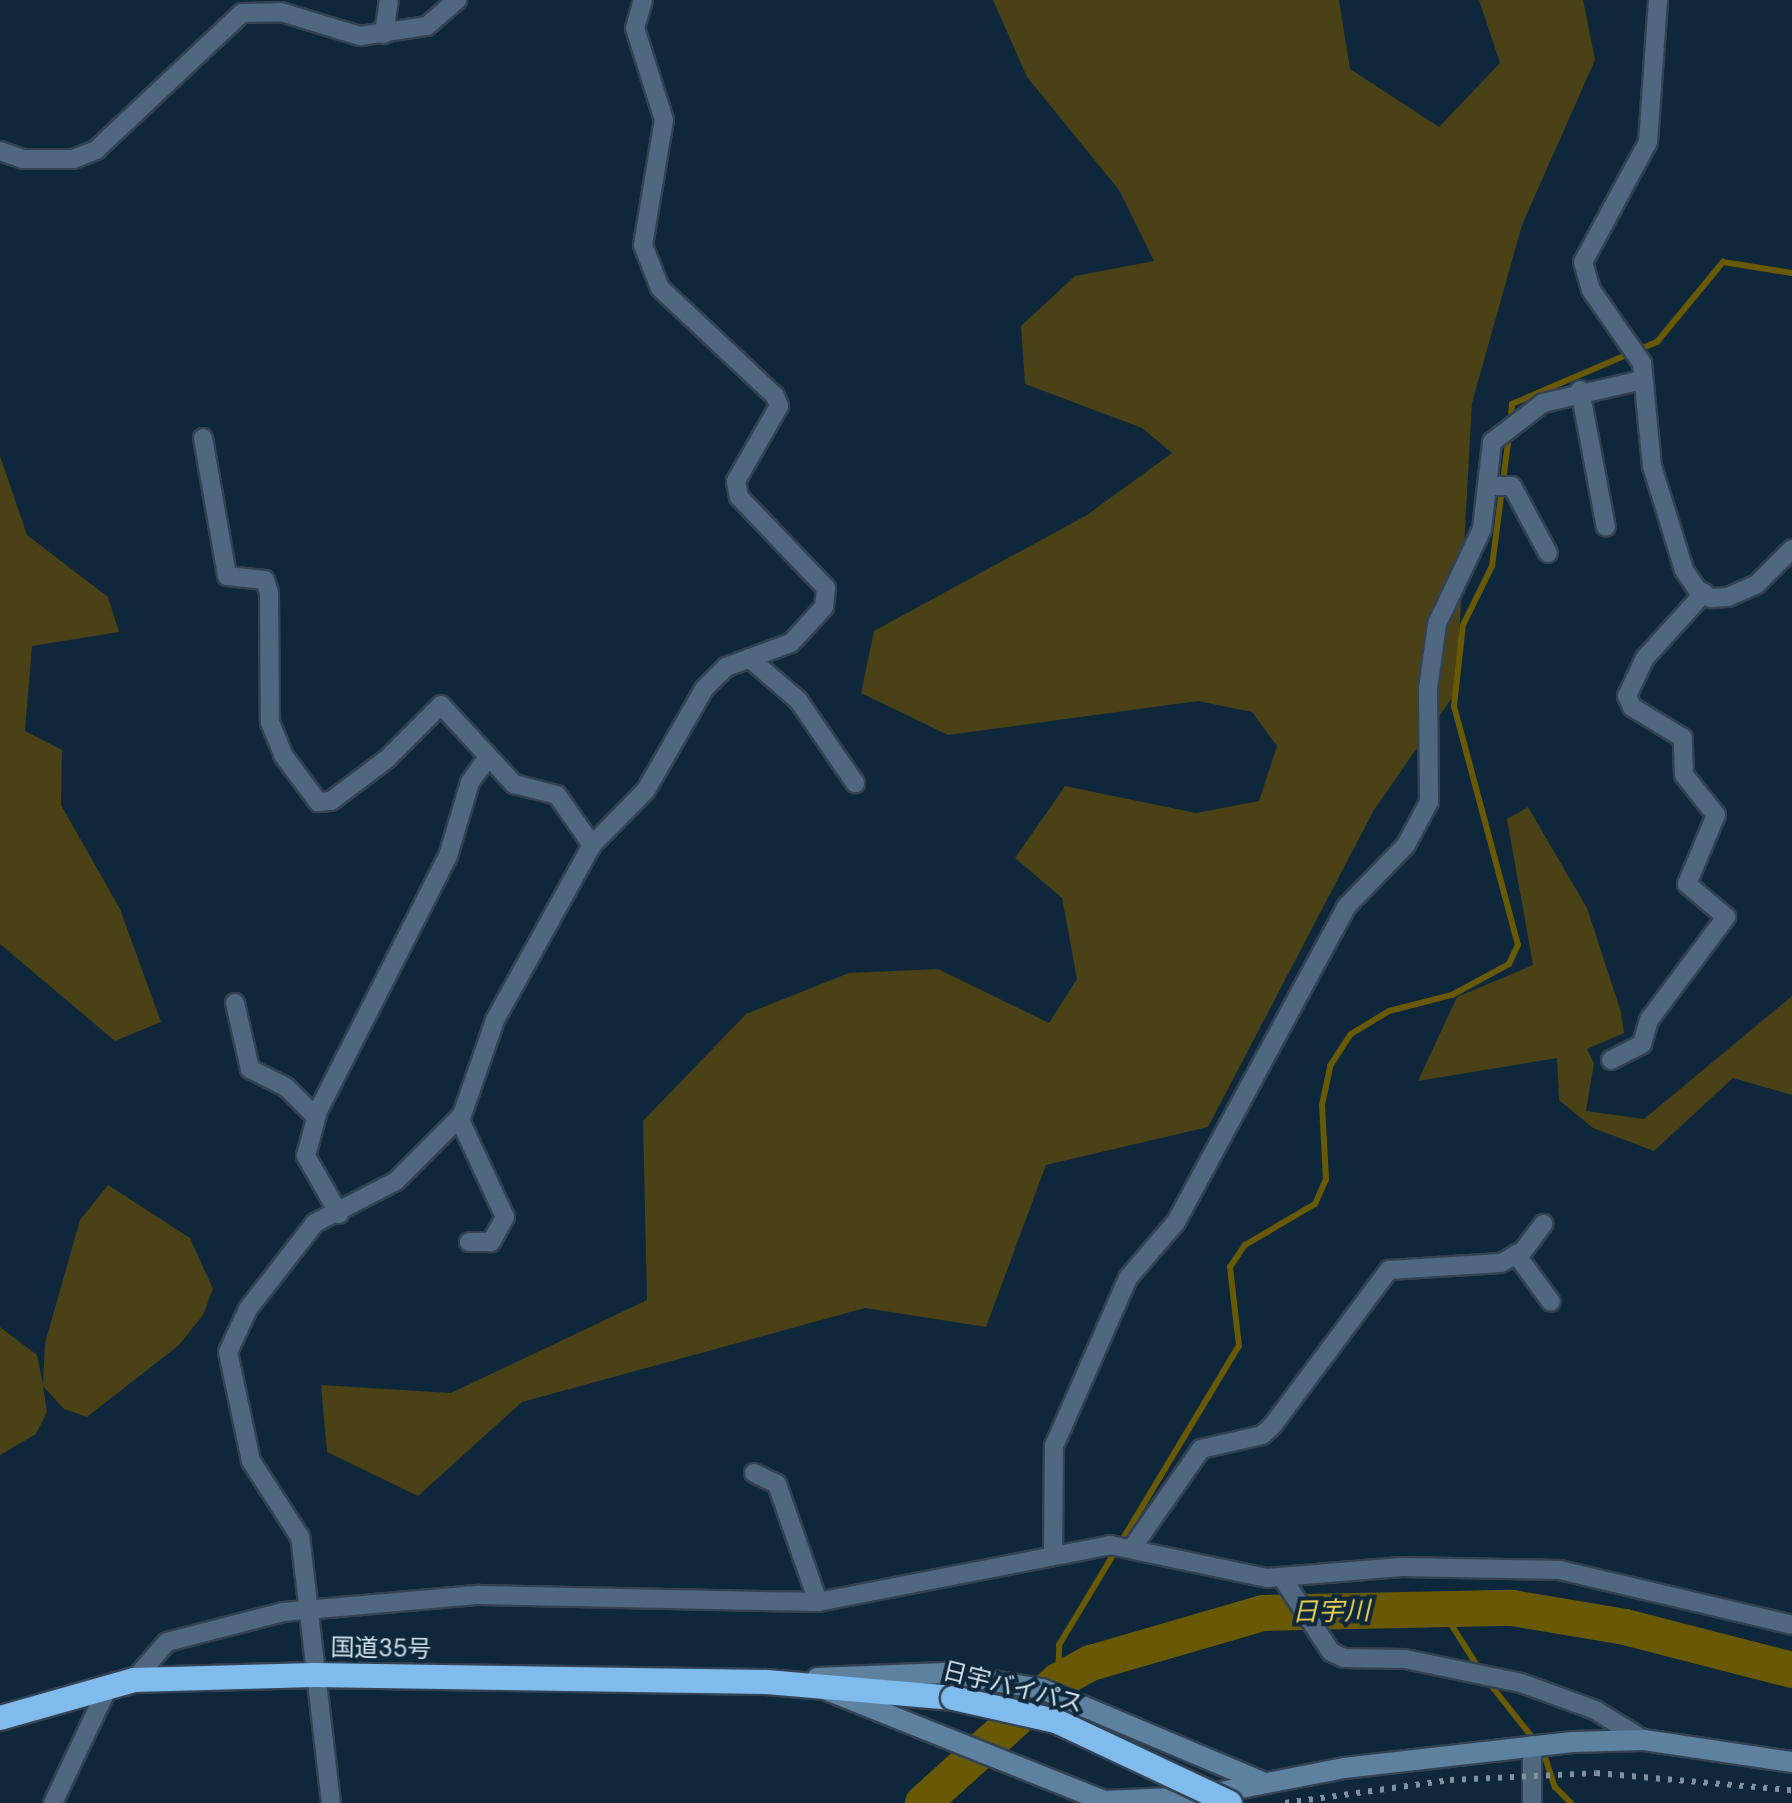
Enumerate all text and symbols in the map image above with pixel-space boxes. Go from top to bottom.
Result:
water label: 日宇川 [1292,1596,1370,1628]
street label: 国道35号 [330,1633,432,1663]
street label: 日宇バイパス [940,1656,1086,1718]

